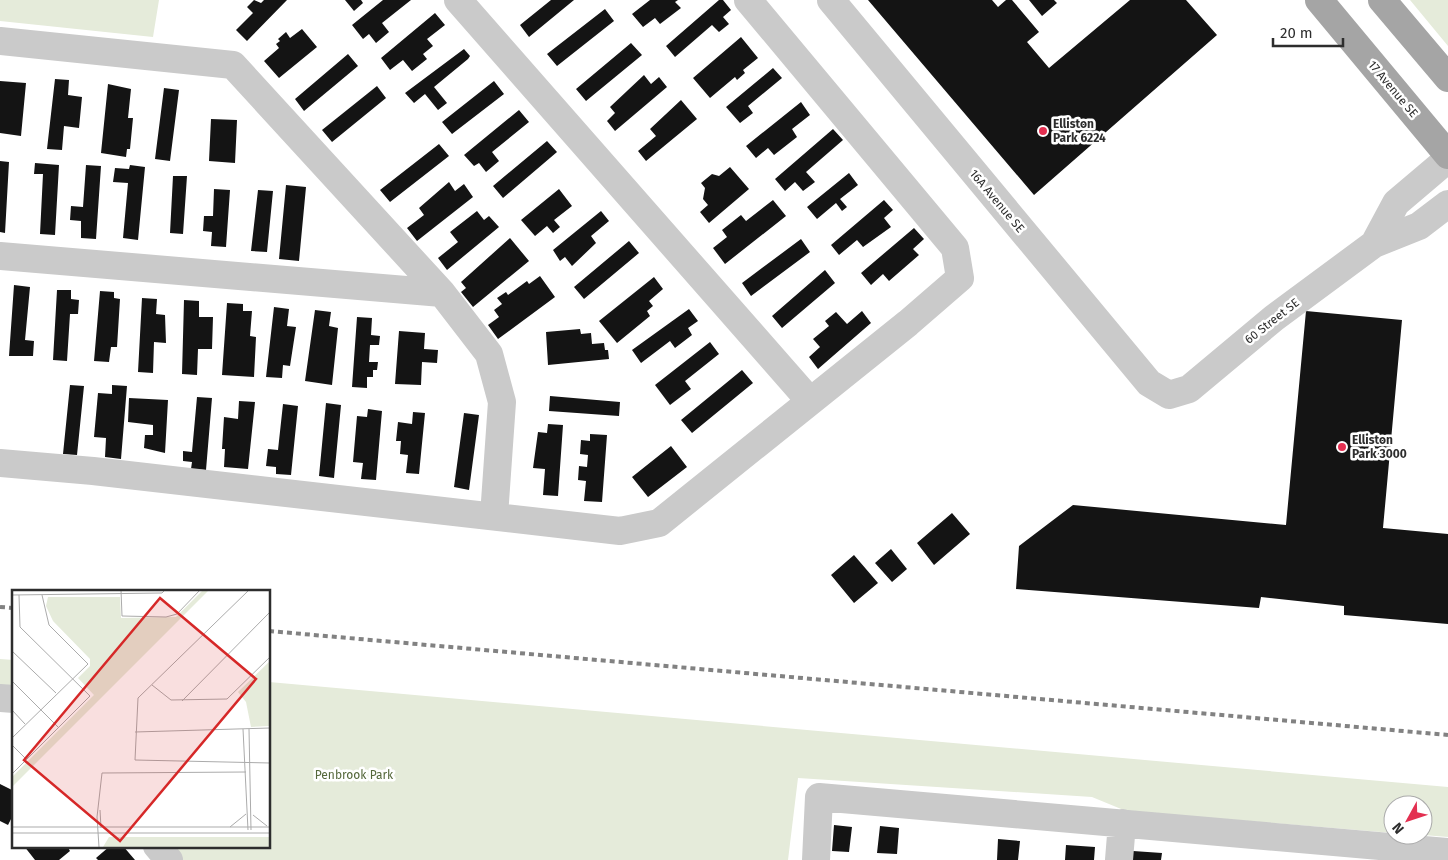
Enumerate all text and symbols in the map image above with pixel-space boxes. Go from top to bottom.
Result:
scale bar [1273,15,1343,47]
text: 20 m [1280,24,1313,42]
street label: 17 Avenue SE [1365,58,1421,120]
place label: Elliston Park 6224 [1053,117,1106,145]
marker: Elliston Park 6224 [1037,125,1049,137]
street label: 16A Avenue SE [967,167,1027,235]
street label: 60 Street SE [1242,295,1302,347]
place label: Elliston Park 3000 [1352,433,1407,461]
marker: Elliston Park 3000 [1336,441,1348,453]
inset map [12,590,270,848]
park label: Penbrook Park [315,768,394,782]
north arrow [1383,795,1433,845]
text: N [1389,819,1408,837]

